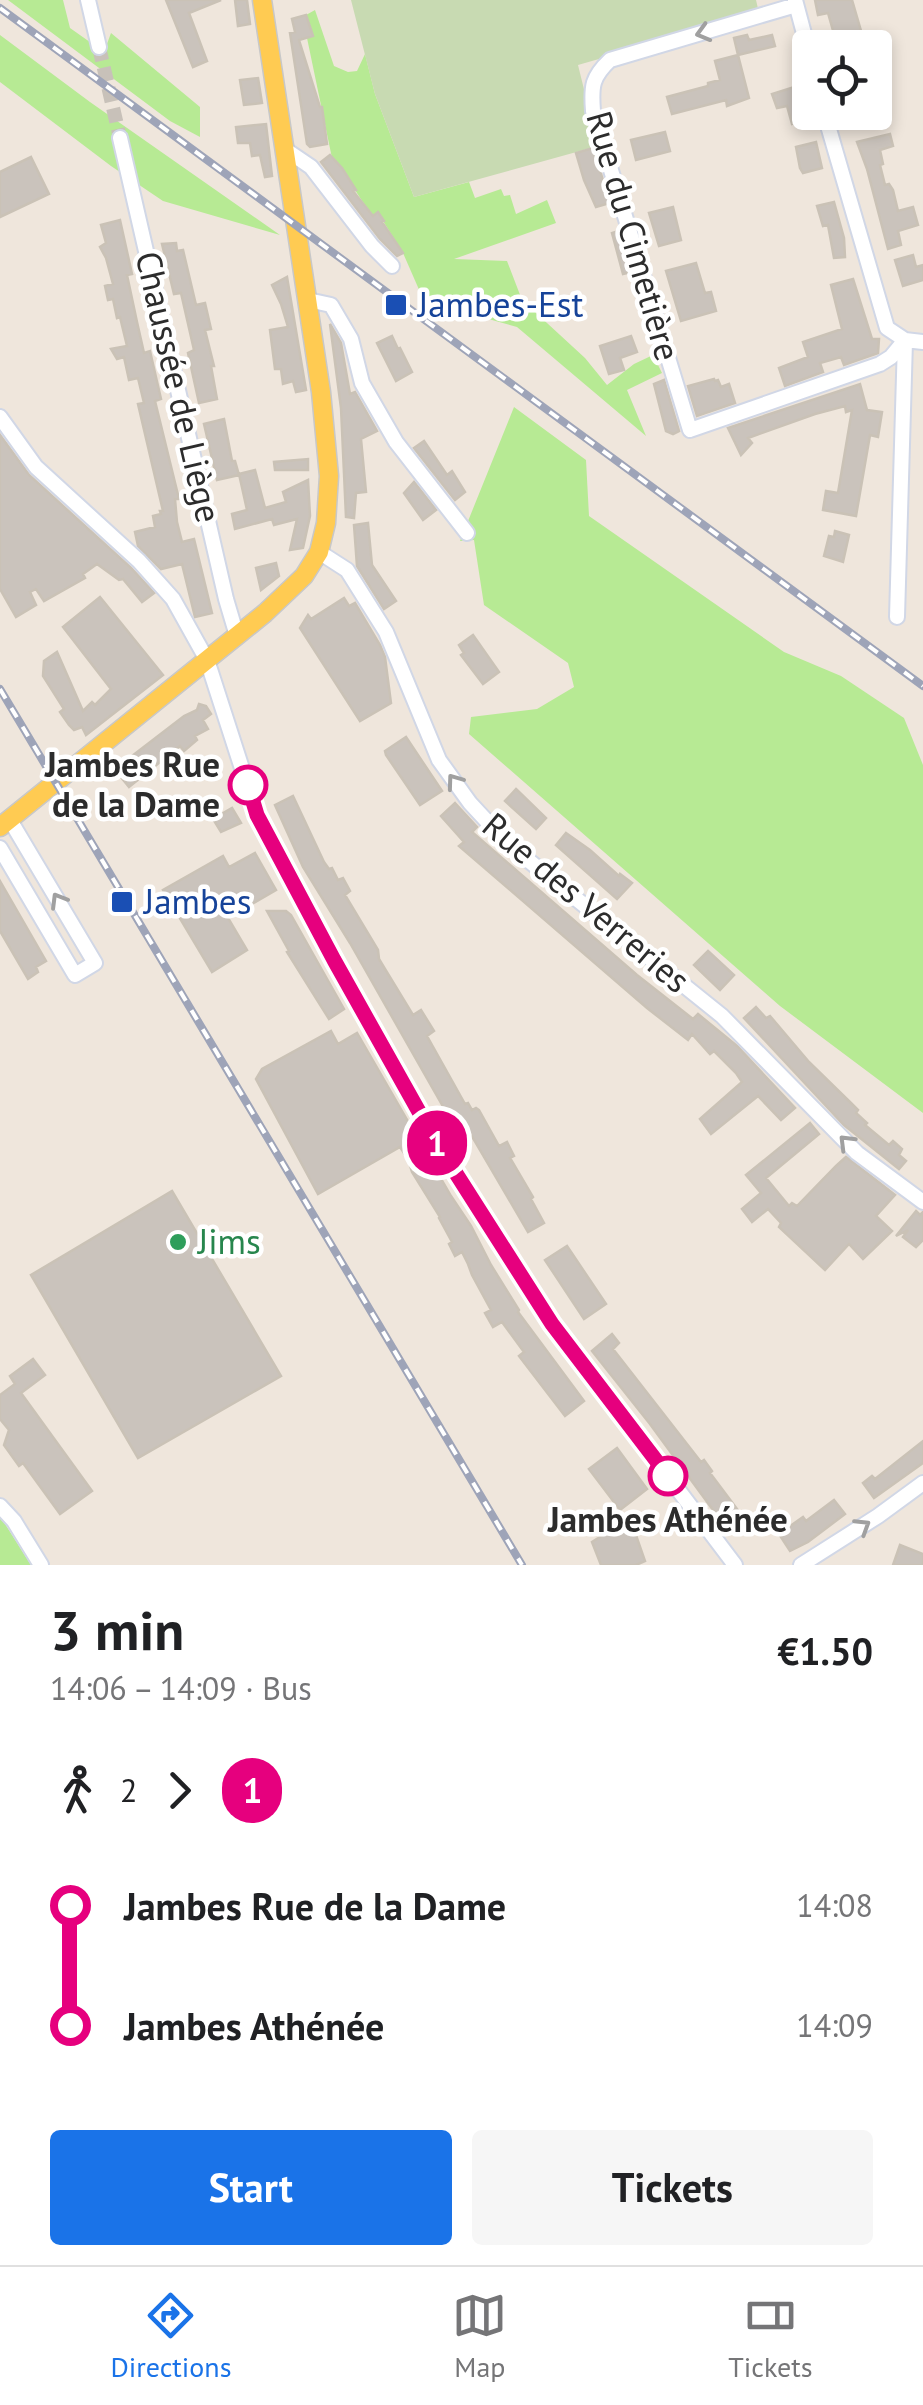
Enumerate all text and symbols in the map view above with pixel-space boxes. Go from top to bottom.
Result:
one-way arrow [695,21,712,42]
map controls [792,30,892,130]
button: locate [792,30,892,130]
street label: Rue du Cimetière [576,105,692,366]
street label: Chaussée de Liège [125,247,233,527]
place label: Jambes-Est [416,281,583,327]
marker: Jambes-Est [383,292,409,318]
place label: Jambes Rue de la Dame [44,741,220,827]
marker: Jambes Rue de la Dame [229,766,267,804]
one-way arrow [448,774,465,792]
street label: Rue des Verreries [473,802,700,1002]
place label: Jambes [142,878,251,924]
marker: Jambes [109,889,135,915]
one-way arrow [51,893,70,911]
line badge: 1 [404,1110,470,1176]
text: 1 [427,1120,447,1166]
one-way arrow [840,1135,858,1153]
place label: Jims [196,1218,261,1264]
marker: Jims [167,1231,189,1253]
marker: Jambes Athénée [649,1457,687,1495]
place label: Jambes Athénée [547,1496,788,1542]
one-way arrow [852,1519,870,1538]
text: 3 min [50,1594,184,1665]
text: €1.50 [777,1626,873,1675]
text: 14:06 – 14:09 · Bus [50,1667,312,1709]
icon: walk [50,1763,105,1818]
icon: forward [152,1763,207,1818]
text: 1 [242,1767,262,1813]
text: 2 [120,1769,137,1811]
text: Jambes Rue de la Dame [124,1881,506,1930]
text: 14:08 [796,1884,873,1926]
text: Jambes Athénée [124,2001,384,2050]
text: 14:09 [796,2004,873,2046]
button: Start [50,2130,452,2245]
button: Tickets [472,2130,873,2245]
tab: Directions [110,2288,231,2385]
tab: Map [452,2288,507,2385]
tab: Tickets [728,2288,813,2385]

